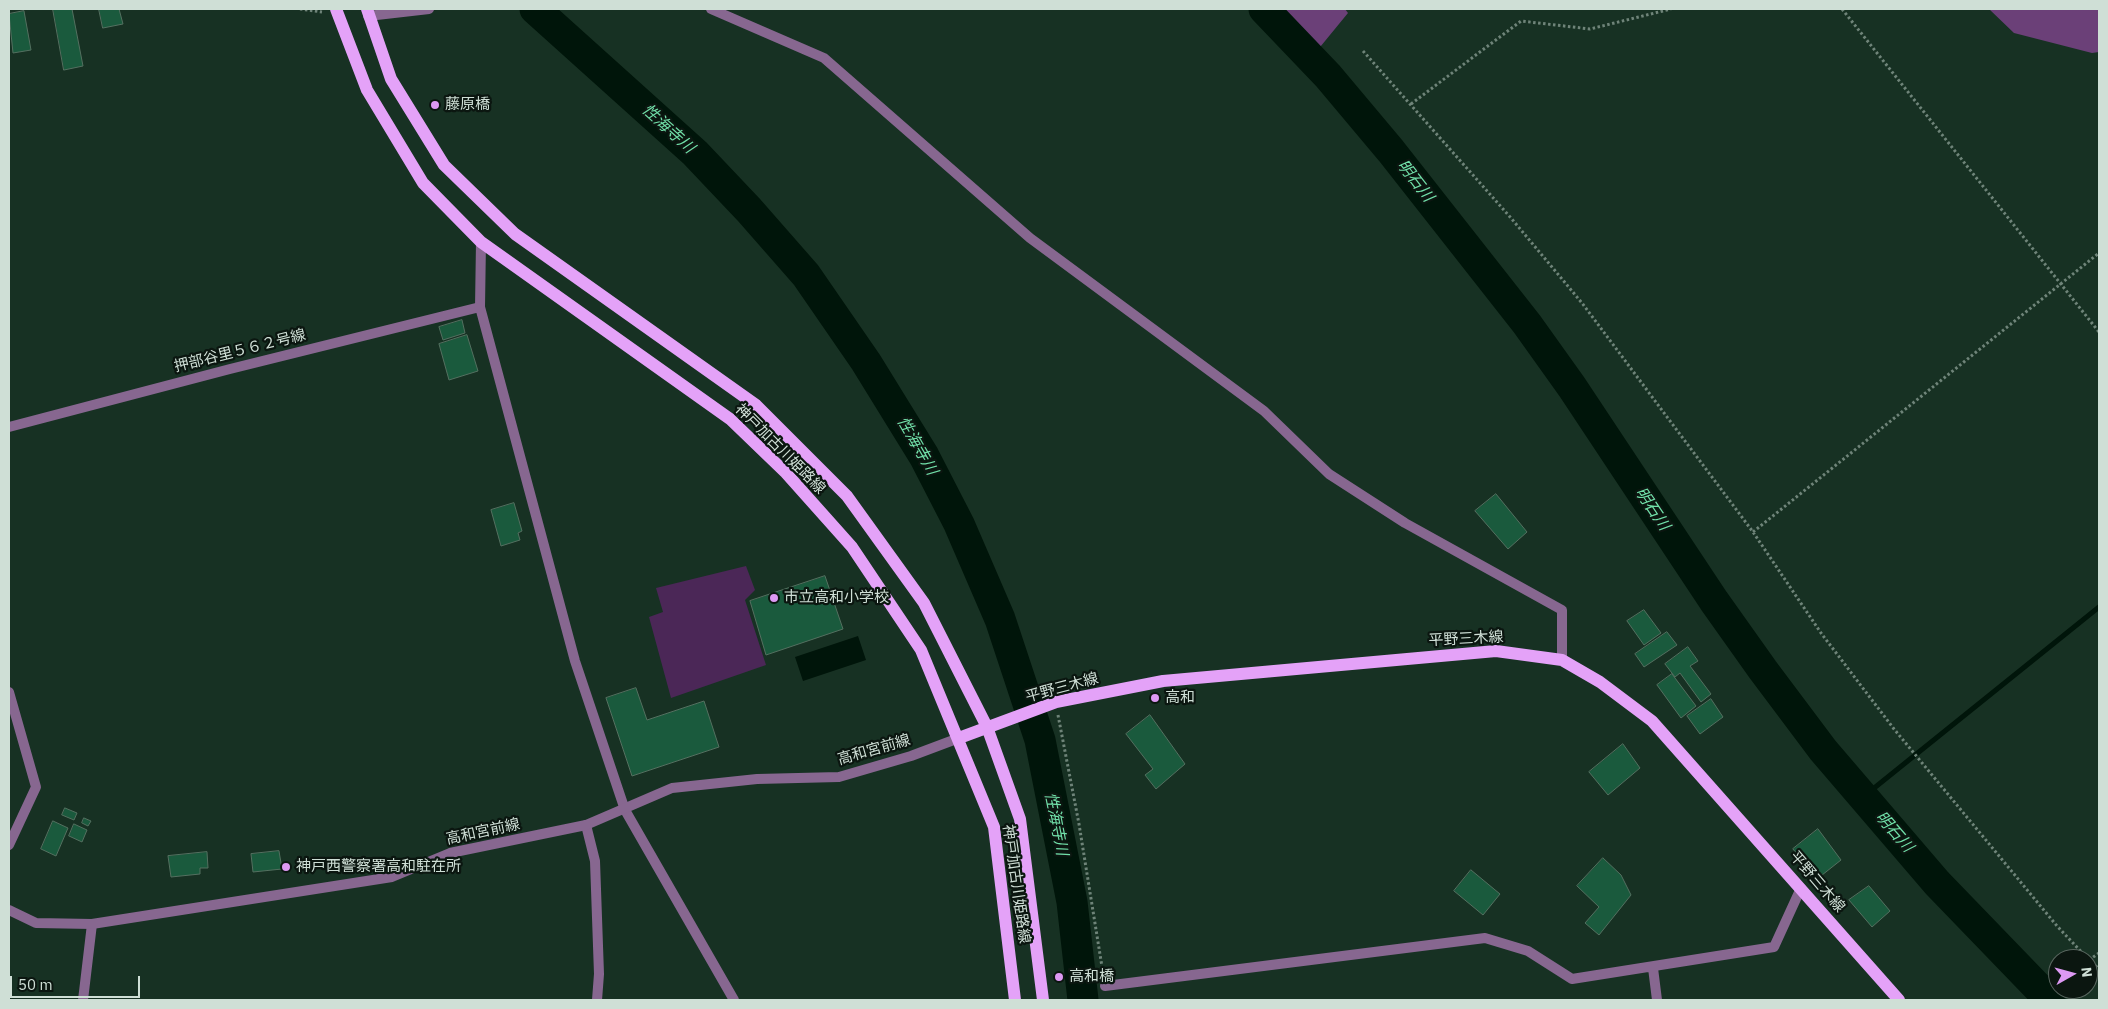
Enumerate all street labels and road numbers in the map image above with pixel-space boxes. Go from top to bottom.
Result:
street label: 押部谷里５６２号線 [172,326,308,376]
street label: 神戸加古川姫路線 [731,400,829,498]
street label: 平野三木線 [1428,628,1504,650]
street label: 平野三木線 [1023,670,1101,706]
street label: 高和宮前線 [835,731,913,769]
street label: 高和宮前線 [444,815,522,849]
street label: 神戸加古川姫路線 [999,823,1033,945]
street label: 平野三木線 [1786,848,1848,916]

